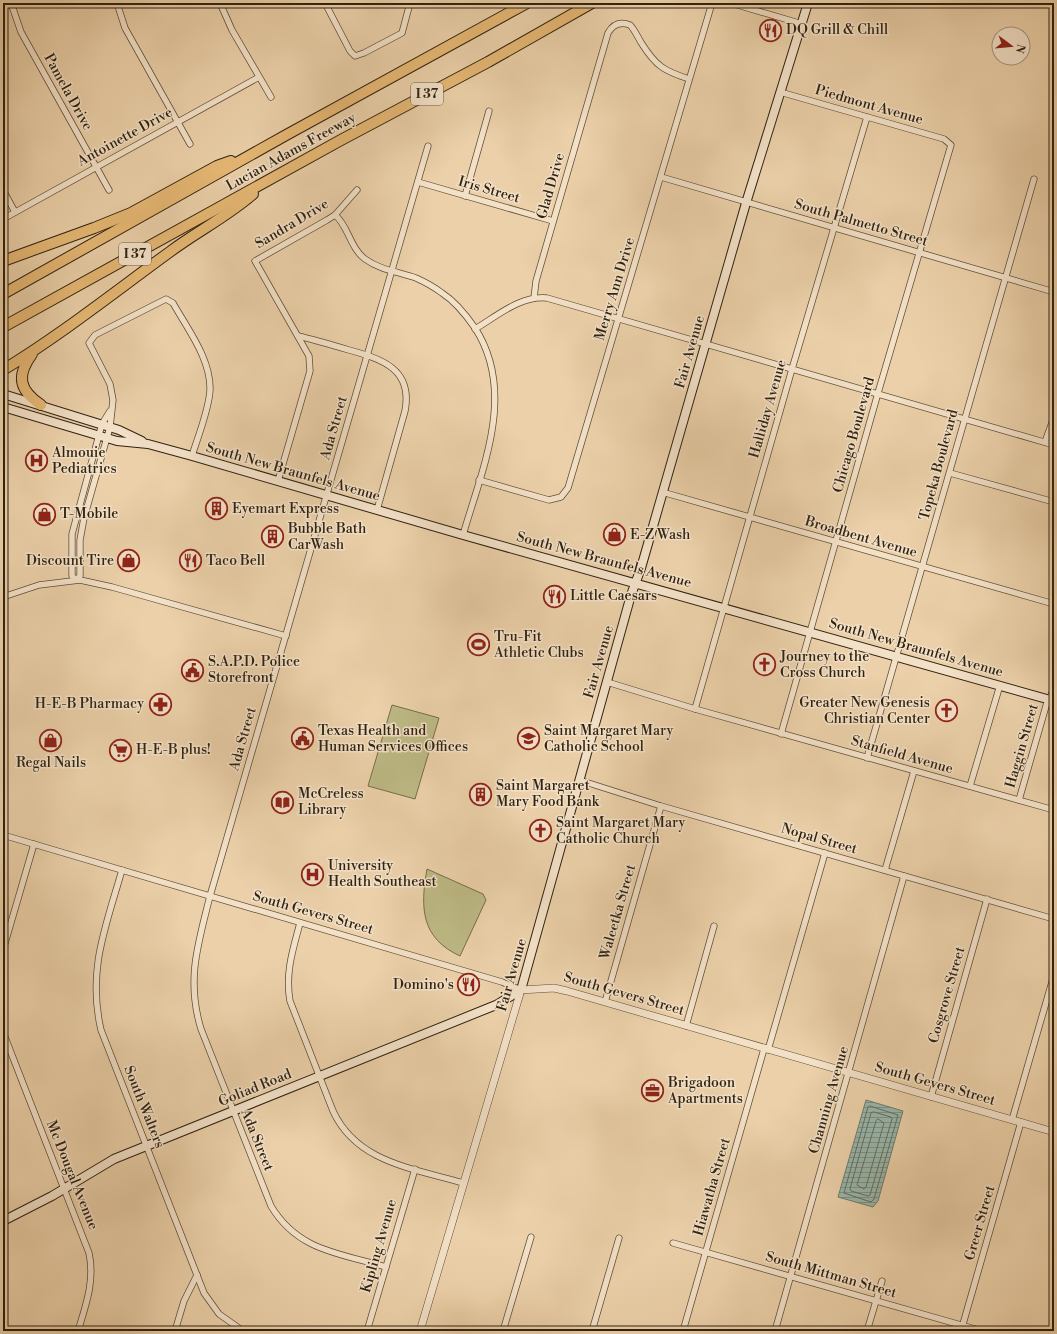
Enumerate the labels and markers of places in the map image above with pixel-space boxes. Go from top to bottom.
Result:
restaurant icon: DQ Grill & Chill [758,17,784,43]
place label: DQ Grill & Chill [786,21,888,39]
place label: Almouie Pediatrics [51,444,117,478]
hospital icon: Almouie Pediatrics [24,448,50,474]
building icon: Eyemart Express [203,496,229,522]
place label: Eyemart Express [232,500,339,518]
shop icon: T-Mobile [31,501,57,527]
place label: T-Mobile [60,505,118,523]
place label: Bubble Bath CarWash [287,520,367,554]
shop icon: E-Z Wash [601,522,627,548]
building icon: Bubble Bath CarWash [260,524,286,550]
place label: E-Z Wash [630,526,691,544]
shop icon: Discount Tire [116,548,142,574]
restaurant icon: Taco Bell [178,548,204,574]
place label: Discount Tire [26,552,114,570]
place label: Taco Bell [206,552,265,570]
restaurant icon: Little Caesars [542,583,568,609]
place label: Little Caesars [570,587,657,605]
place label: Tru-Fit Athletic Clubs [493,628,584,662]
sports icon: Tru-Fit Athletic Clubs [466,632,492,658]
place label: Journey to the Cross Church [779,648,869,682]
church icon: Journey to the Cross Church [752,652,778,678]
place label: S.A.P.D. Police Storefront [208,653,300,687]
public building icon: S.A.P.D. Police Storefront [179,657,205,683]
pharmacy icon: H-E-B Pharmacy [147,691,173,717]
place label: Greater New Genesis Christian Center [799,694,930,728]
place label: H-E-B Pharmacy [35,695,144,713]
church icon: Greater New Genesis Christian Center [933,698,959,724]
place label: Texas Health and Human Services Offices [318,722,468,756]
place label: Saint Margaret Mary Catholic School [544,722,674,756]
public building icon: Texas Health and Human Services Offices [290,726,316,752]
school or university icon: Saint Margaret Mary Catholic School [515,726,541,752]
shop icon: Regal Nails [38,728,64,754]
supermarket icon: H-E-B plus! [108,737,134,763]
place label: H-E-B plus! [136,741,211,759]
place label: Regal Nails [16,754,86,772]
place label: Saint Margaret Mary Food Bank [496,777,600,811]
building icon: Saint Margaret Mary Food Bank [467,781,493,807]
place label: McCreless Library [298,785,364,819]
library icon: McCreless Library [270,789,296,815]
place label: Saint Margaret Mary Catholic Church [556,814,686,848]
church icon: Saint Margaret Mary Catholic Church [527,818,553,844]
place label: University Health Southeast [328,857,437,891]
hospital icon: University Health Southeast [300,861,326,887]
restaurant icon: Domino's [456,972,482,998]
place label: Domino's [393,976,454,994]
place label: Brigadoon Apartments [667,1074,743,1108]
office icon: Brigadoon Apartments [639,1078,665,1104]

